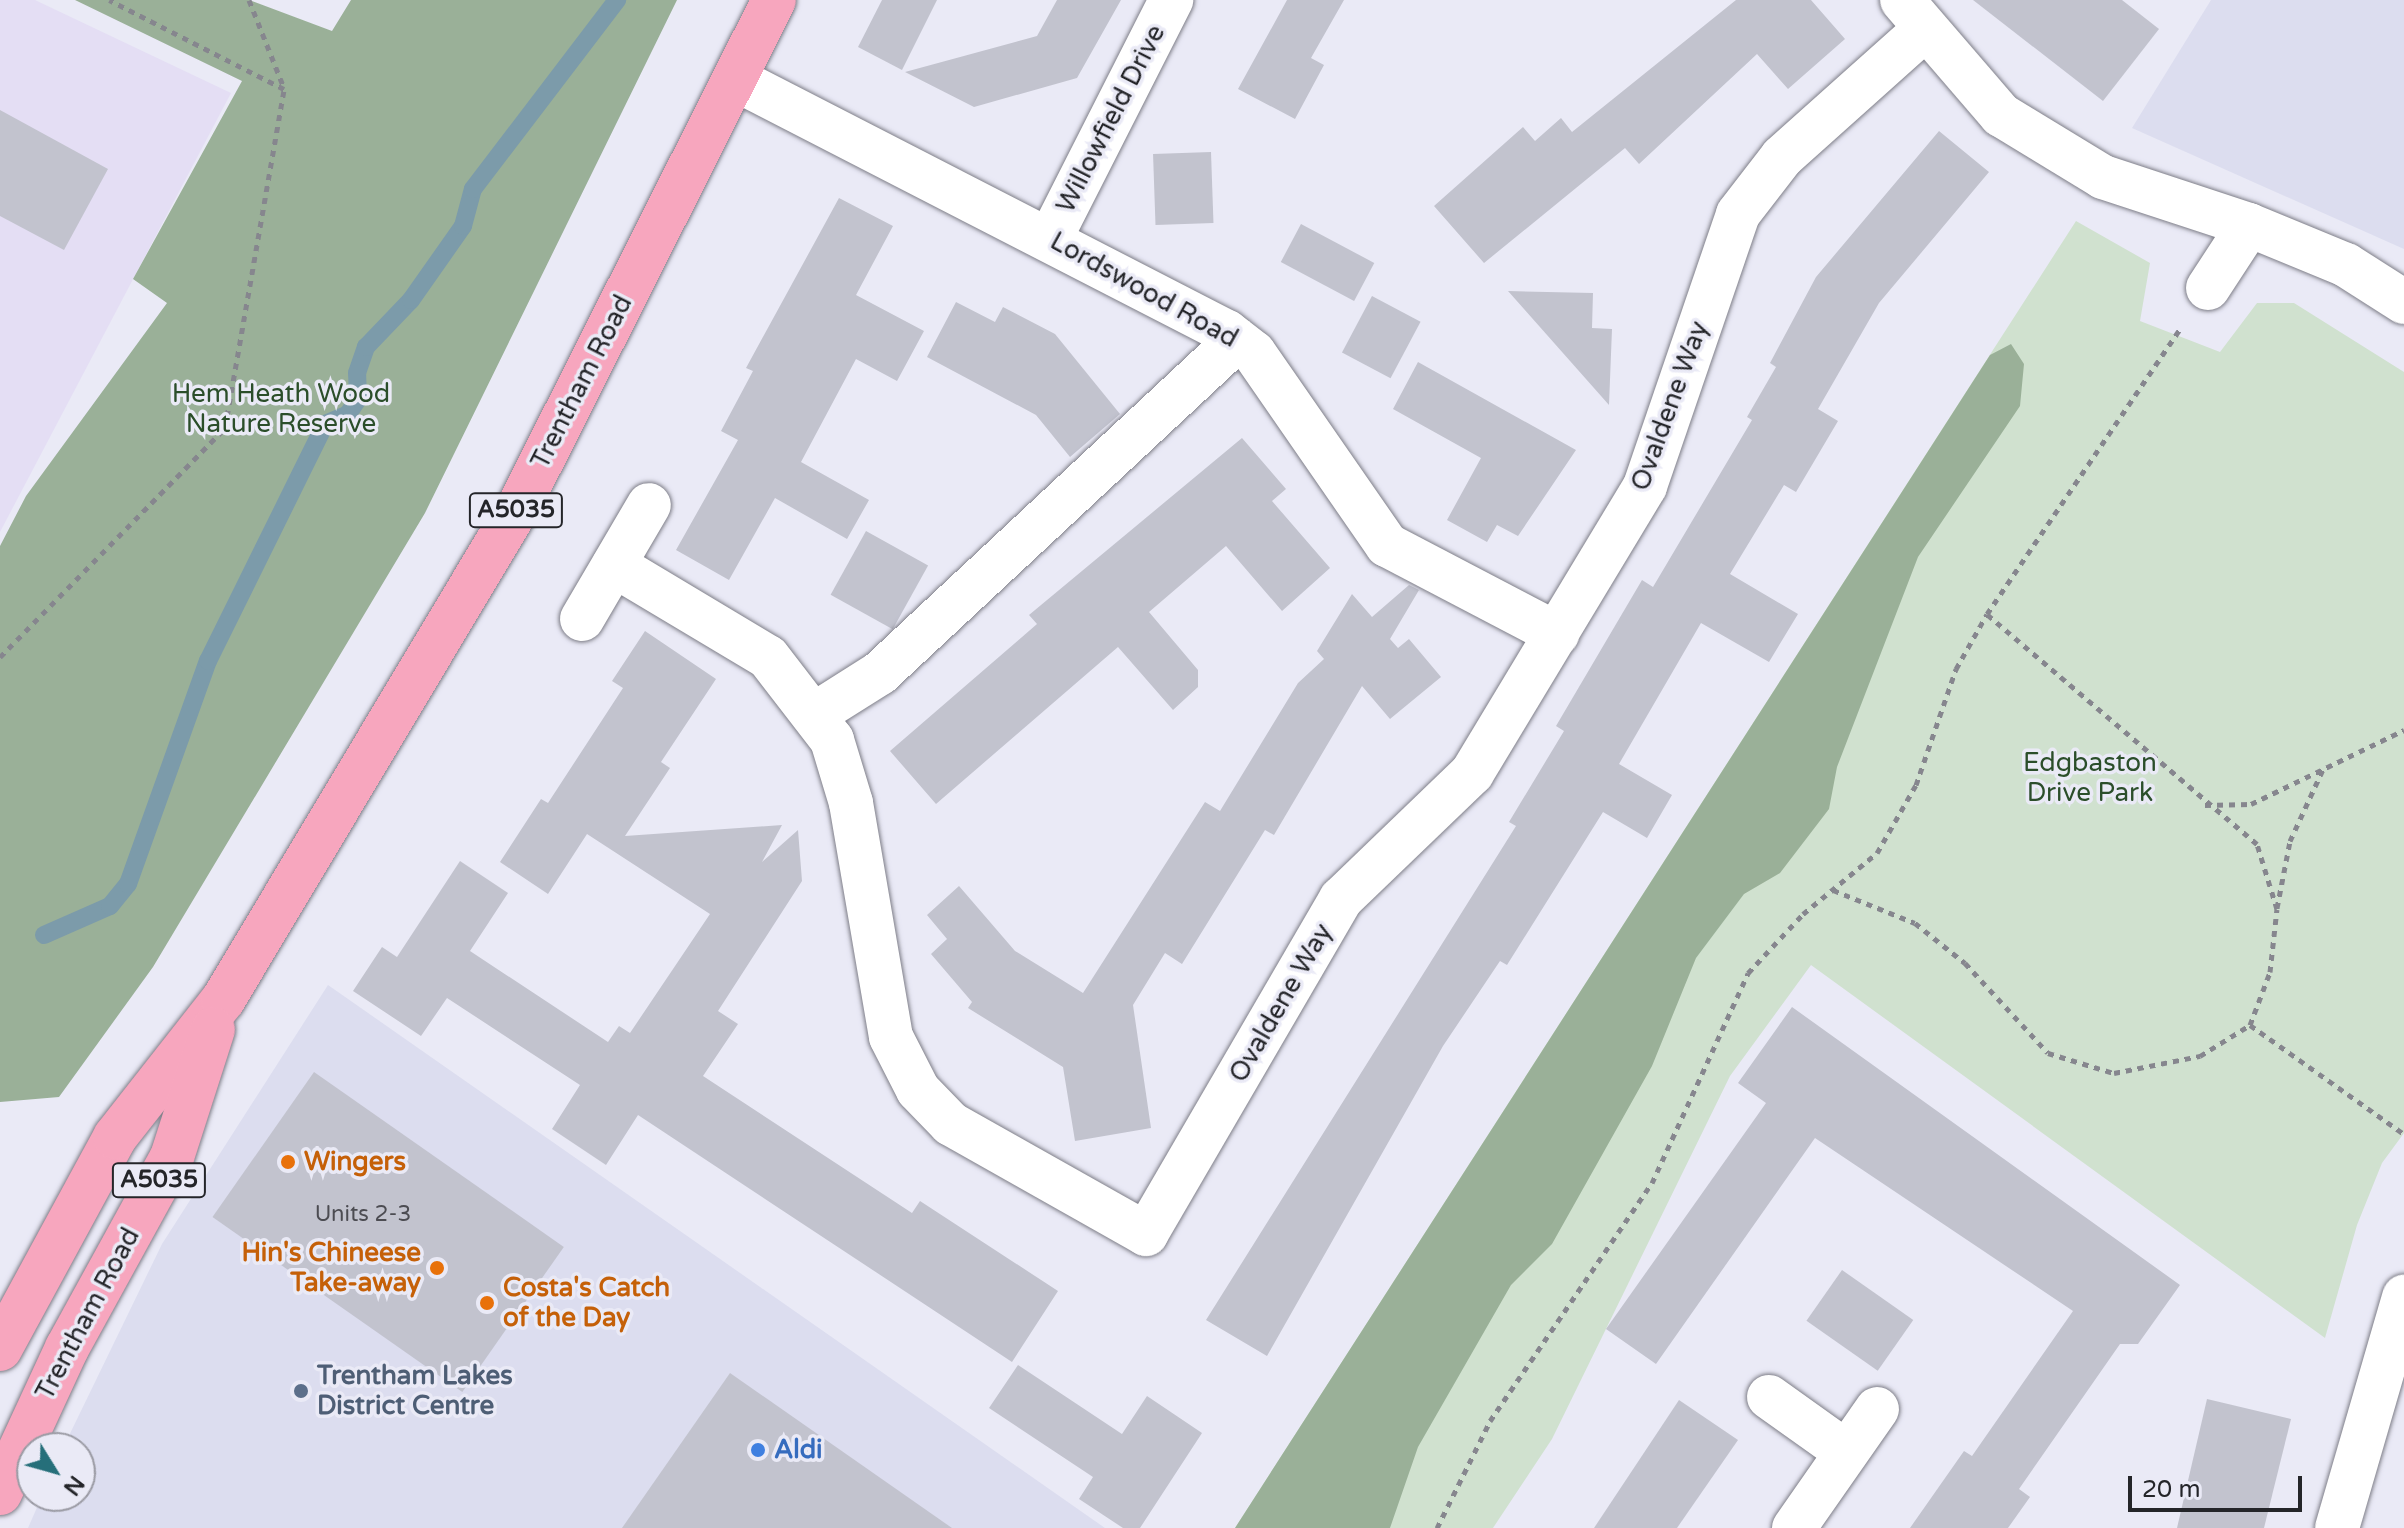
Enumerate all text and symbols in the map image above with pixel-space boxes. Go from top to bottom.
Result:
street label: Willowfield Drive [1050,20,1172,218]
street label: Lordswood Road [1045,226,1243,354]
street label: Trentham Road [525,290,639,474]
street label: Ovaldene Way [1625,317,1715,495]
park label: Hem Heath Wood Nature Reserve [172,378,390,440]
road number: A5035 [468,490,564,530]
park label: Edgbaston Drive Park [2023,747,2157,808]
street label: Ovaldene Way [1223,918,1339,1088]
place label: Wingers [304,1146,406,1178]
marker: Wingers [279,1153,297,1171]
road number: A5035 [111,1160,207,1200]
house number: Units 2-3 [315,1202,411,1228]
street label: Trentham Road [30,1223,146,1405]
place label: Hin's Chineese Take-away [241,1237,421,1298]
marker: Hin's Chineese Take-away [428,1259,446,1277]
place label: Costa's Catch of the Day [503,1272,670,1334]
marker: Costa's Catch of the Day [478,1294,496,1312]
place label: Trentham Lakes District Centre [317,1360,513,1422]
marker: Trentham Lakes District Centre [292,1382,310,1400]
north arrow [16,1432,96,1512]
place label: Aldi [774,1434,823,1466]
marker: Aldi [749,1441,767,1459]
scale bar [2132,1460,2306,1510]
text: N [58,1470,89,1500]
text: 20 m [2142,1475,2200,1504]

